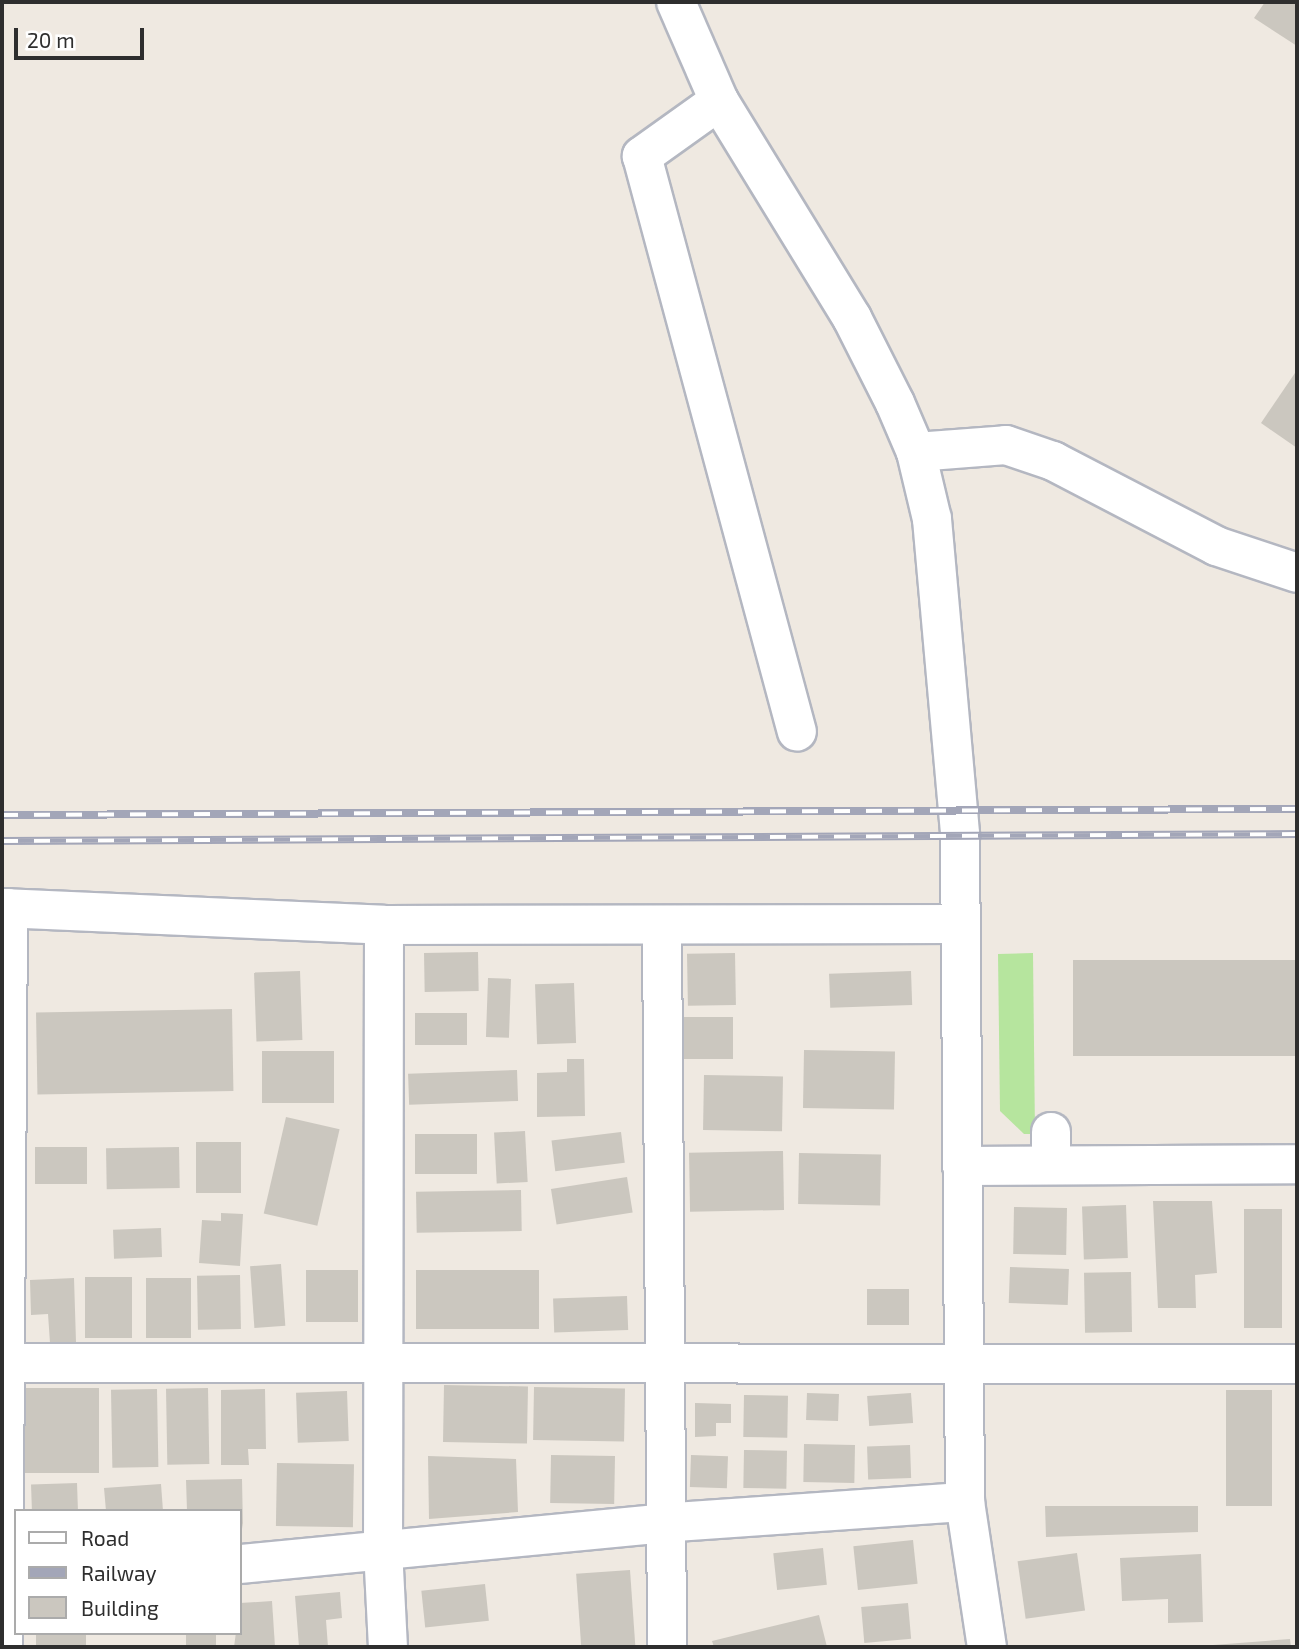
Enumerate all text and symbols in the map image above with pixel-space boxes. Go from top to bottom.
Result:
scale bar [18,14,147,58]
text: 20 m [27,27,75,52]
legend [14,1509,242,1635]
text: Road [81,1525,129,1550]
text: Railway [81,1560,157,1585]
text: Building [81,1595,159,1620]

